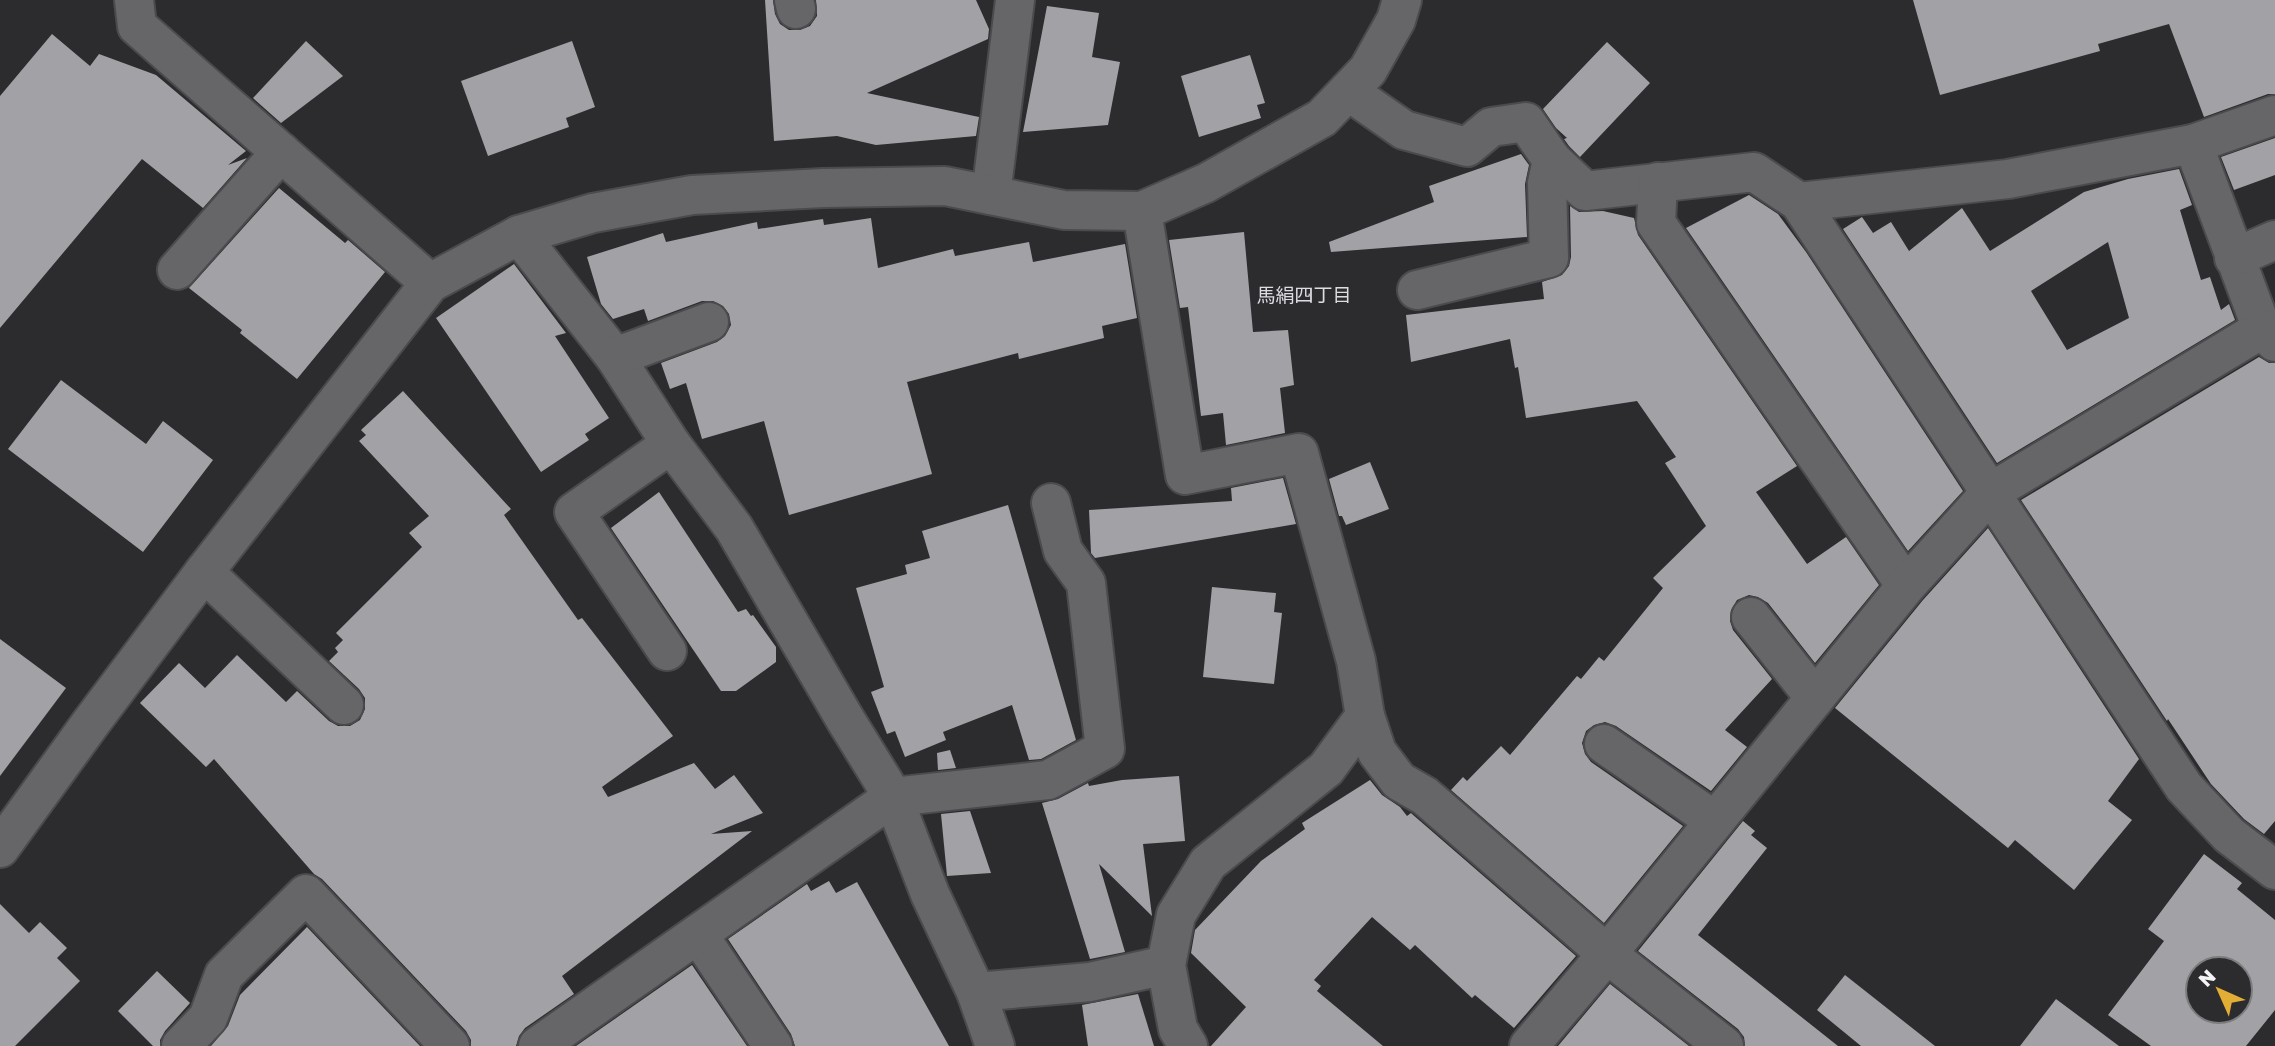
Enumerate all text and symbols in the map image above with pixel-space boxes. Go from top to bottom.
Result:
district label: 馬絹四丁目 [1256,283,1352,306]
north arrow [2184,955,2254,1025]
text: N [2193,964,2220,991]

